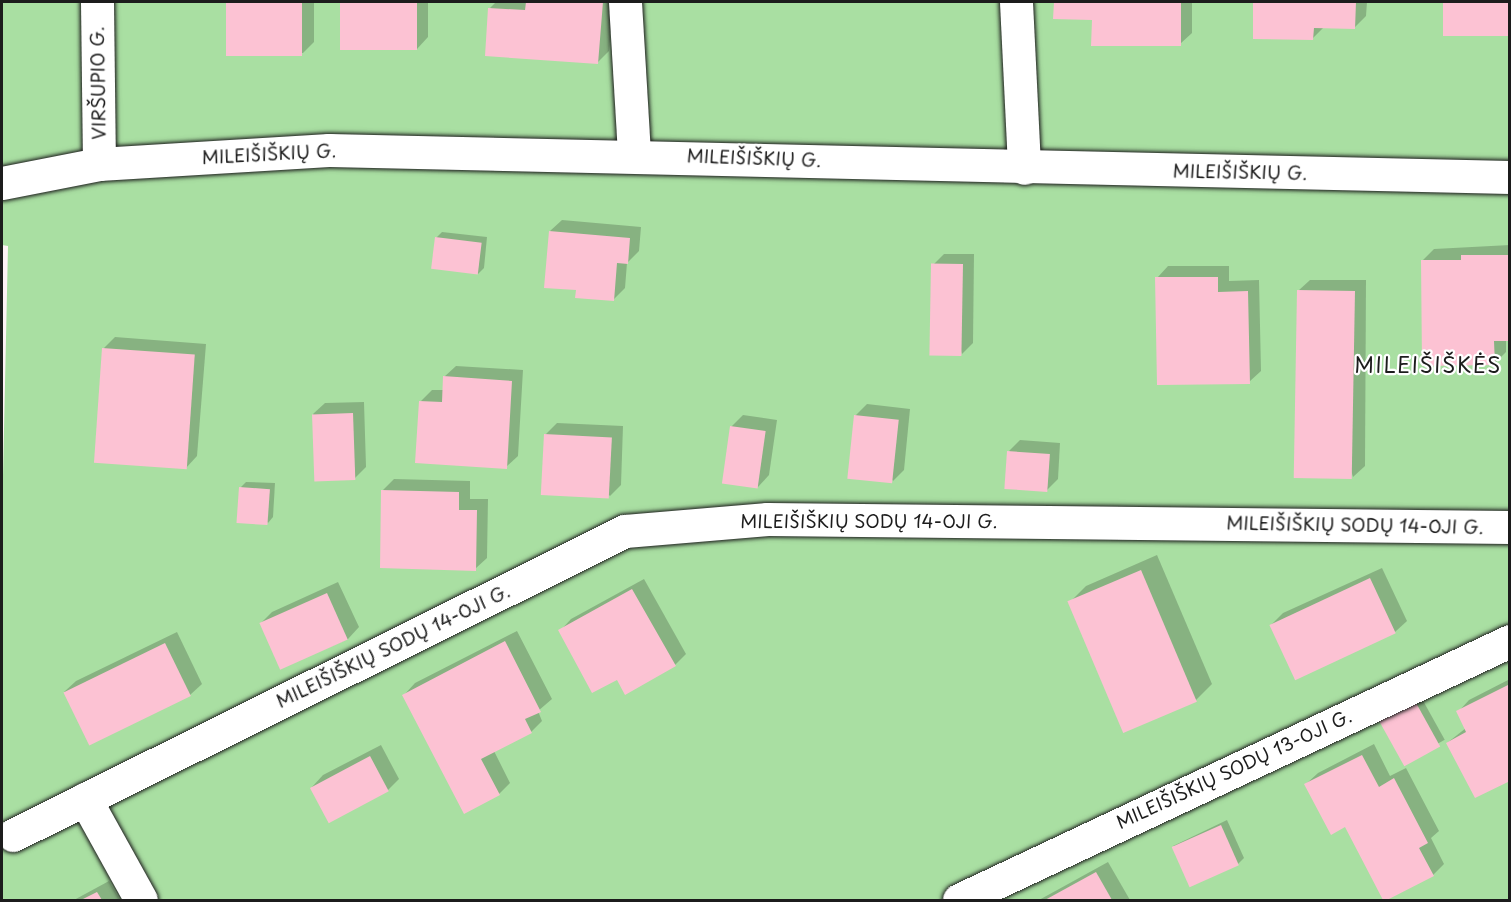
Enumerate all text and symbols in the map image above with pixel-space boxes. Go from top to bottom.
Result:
street label: VIRŠUPIO G. [86,26,110,140]
street label: MILEIŠIŠKIŲ G. [202,140,336,168]
street label: MILEIŠIŠKIŲ G. [687,145,821,171]
street label: MILEIŠIŠKIŲ G. [1173,160,1307,184]
district label: MILEIŠIŠKĖS [1355,351,1501,377]
street label: MILEIŠIŠKIŲ SODŲ 14-OJI G. [741,510,997,532]
street label: MILEIŠIŠKIŲ SODŲ 14-OJI G. [1227,512,1483,538]
street label: MILEIŠIŠKIŲ SODŲ 14-OJI G. [273,580,513,712]
street label: MILEIŠIŠKIŲ SODŲ 13-OJI G. [1113,705,1355,833]

